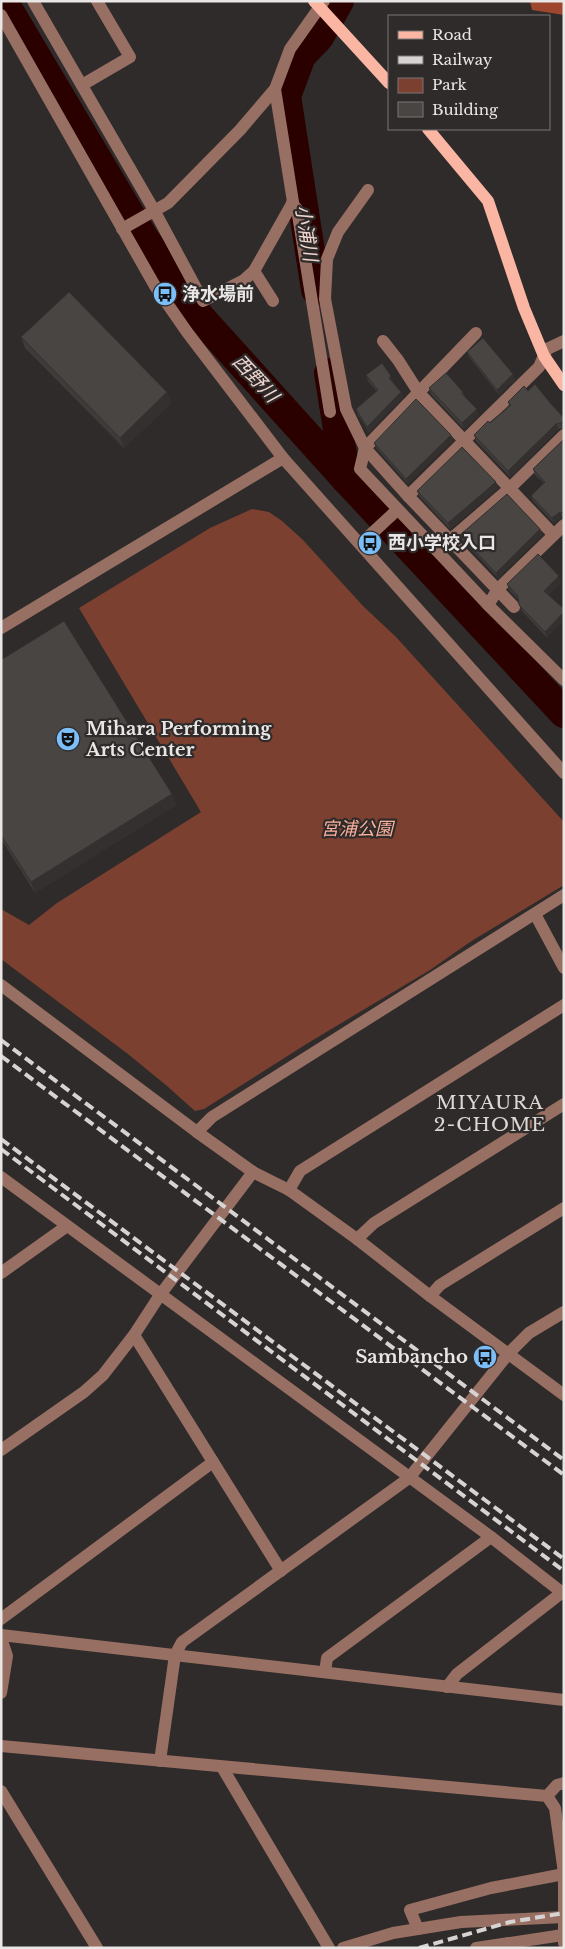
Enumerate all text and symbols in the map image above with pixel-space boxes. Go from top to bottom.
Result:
legend [388,15,550,130]
text: Road [432,25,472,44]
text: Railway [432,50,493,69]
text: Park [432,75,468,94]
text: Building [432,100,499,119]
water label: 小浦川 [291,203,323,265]
bus stop icon: 浄水場前 [152,281,178,307]
place label: 浄水場前 [182,283,254,305]
water label: 西野川 [228,350,285,408]
bus stop icon: 西小学校入口 [357,530,383,556]
place label: 西小学校入口 [388,532,496,554]
place label: Mihara Performing Arts Center [85,718,272,761]
theatre icon: Mihara Performing Arts Center [55,726,81,752]
park label: 宮浦公園 [321,818,396,840]
district label: MIYAURA 2-CHOME [434,1091,546,1136]
bus stop icon: Sambancho [472,1344,498,1370]
place label: Sambancho [355,1346,468,1368]

